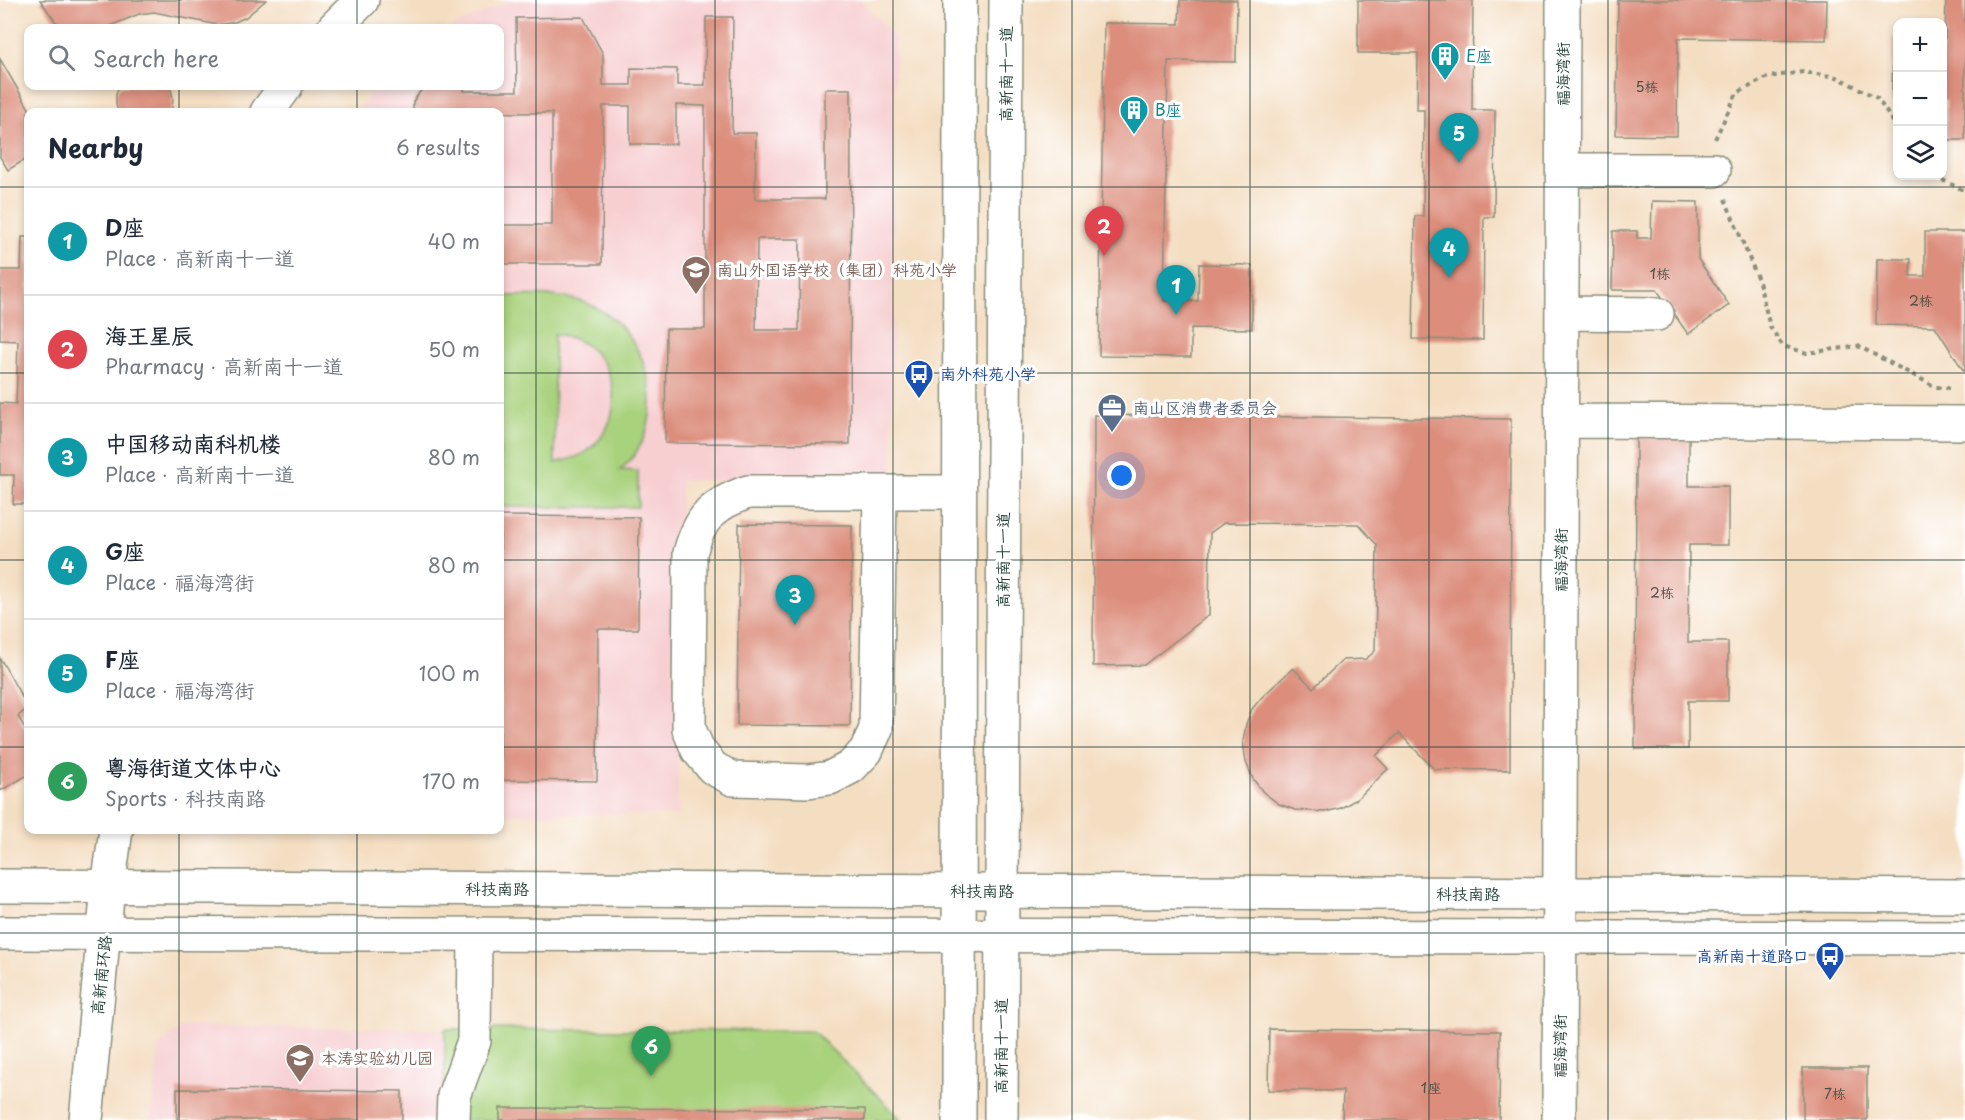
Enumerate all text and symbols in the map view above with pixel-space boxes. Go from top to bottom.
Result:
map controls [1893,18,1947,180]
button: + [1893,18,1947,72]
search box [24,24,504,90]
street label: 高新南十一道 [993,26,1017,122]
building icon: E座 [1429,40,1461,82]
icon: search [45,41,78,74]
text: Search here [93,41,219,74]
street label: 福海湾街 [1550,42,1574,106]
place label: E座 [1466,43,1492,67]
button: − [1893,72,1947,126]
house number: 5栋 [1635,76,1659,97]
building icon: B座 [1118,94,1150,136]
place label: B座 [1155,97,1182,121]
pin: 5 [1440,114,1478,163]
button: layers [1893,126,1947,180]
text: Nearby [48,128,143,167]
text: 6 results [396,132,480,162]
pin: 2 [1084,206,1124,256]
text: D座 [105,210,145,243]
text: 1 [63,226,72,256]
text: 40 m [428,226,480,256]
pin: 4 [1430,228,1468,278]
text: Place · 高新南十一道 [105,243,295,273]
school or university icon: 南山外国语学校（集团）科苑小学 [680,254,712,296]
place label: 南山外国语学校（集团）科苑小学 [717,257,957,281]
house number: 1栋 [1650,263,1670,284]
pin: 1 [1156,266,1196,315]
house number: 2栋 [1909,290,1933,311]
text: 海王星辰 [105,318,193,351]
text: 2 [60,334,75,364]
text: 50 m [428,334,480,364]
text: Pharmacy · 高新南十一道 [105,351,343,381]
bus stop icon: 南外科苑小学 [903,358,935,400]
place label: 南外科苑小学 [940,361,1036,385]
office icon: 南山区消费者委员会 [1096,392,1128,434]
place label: 南山区消费者委员会 [1133,395,1277,419]
text: 中国移动南科机楼 [105,426,281,459]
text: 3 [61,442,74,472]
text: 80 m [428,442,480,472]
text: Place · 高新南十一道 [105,459,295,489]
your location [1107,461,1136,490]
street label: 高新南十一道 [990,512,1014,608]
street label: 福海湾街 [1548,528,1572,592]
text: G座 [105,534,145,567]
text: 4 [61,550,74,580]
text: 80 m [428,550,480,580]
text: Place · 福海湾街 [105,567,255,597]
pin: 3 [776,576,814,625]
house number: 2栋 [1650,582,1674,603]
text: F座 [105,642,140,675]
text: 5 [61,658,74,688]
text: 100 m [419,658,480,688]
text: Place · 福海湾街 [105,675,255,705]
text: 粤海街道文体中心 [105,750,281,783]
text: 6 [60,766,75,796]
text: 170 m [422,766,480,796]
text: Sports · 科技南路 [105,783,265,813]
street label: 科技南路 [465,876,529,900]
street label: 科技南路 [950,878,1014,902]
street label: 科技南路 [1436,881,1500,905]
street label: 高新南环路 [84,934,116,1016]
bus stop icon: 高新南十道路口 [1814,940,1846,982]
place label: 高新南十道路口 [1697,943,1809,967]
street label: 高新南十一道 [988,998,1012,1094]
street label: 福海湾街 [1547,1014,1571,1078]
pin: 6 [632,1026,670,1076]
school or university icon: 本涛实验幼儿园 [284,1042,316,1084]
place label: 本涛实验幼儿园 [321,1045,433,1069]
house number: 1座 [1421,1077,1441,1098]
house number: 7栋 [1824,1083,1846,1104]

